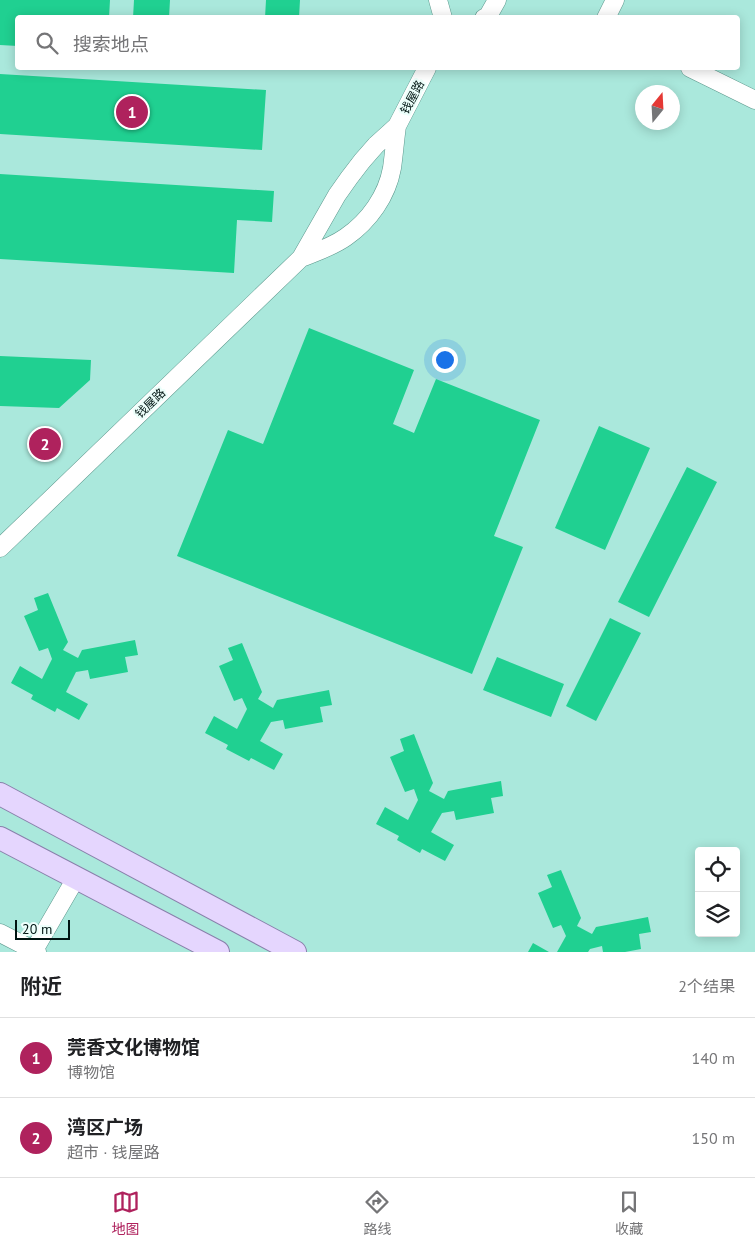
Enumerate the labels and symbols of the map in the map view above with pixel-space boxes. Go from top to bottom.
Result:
street label: 钱屋路 [397,78,427,116]
north arrow [635,85,680,130]
pin: 1 [116,93,148,131]
your location [432,347,458,373]
street label: 钱屋路 [132,385,168,421]
pin: 2 [29,425,61,463]
scale bar [15,917,70,940]

